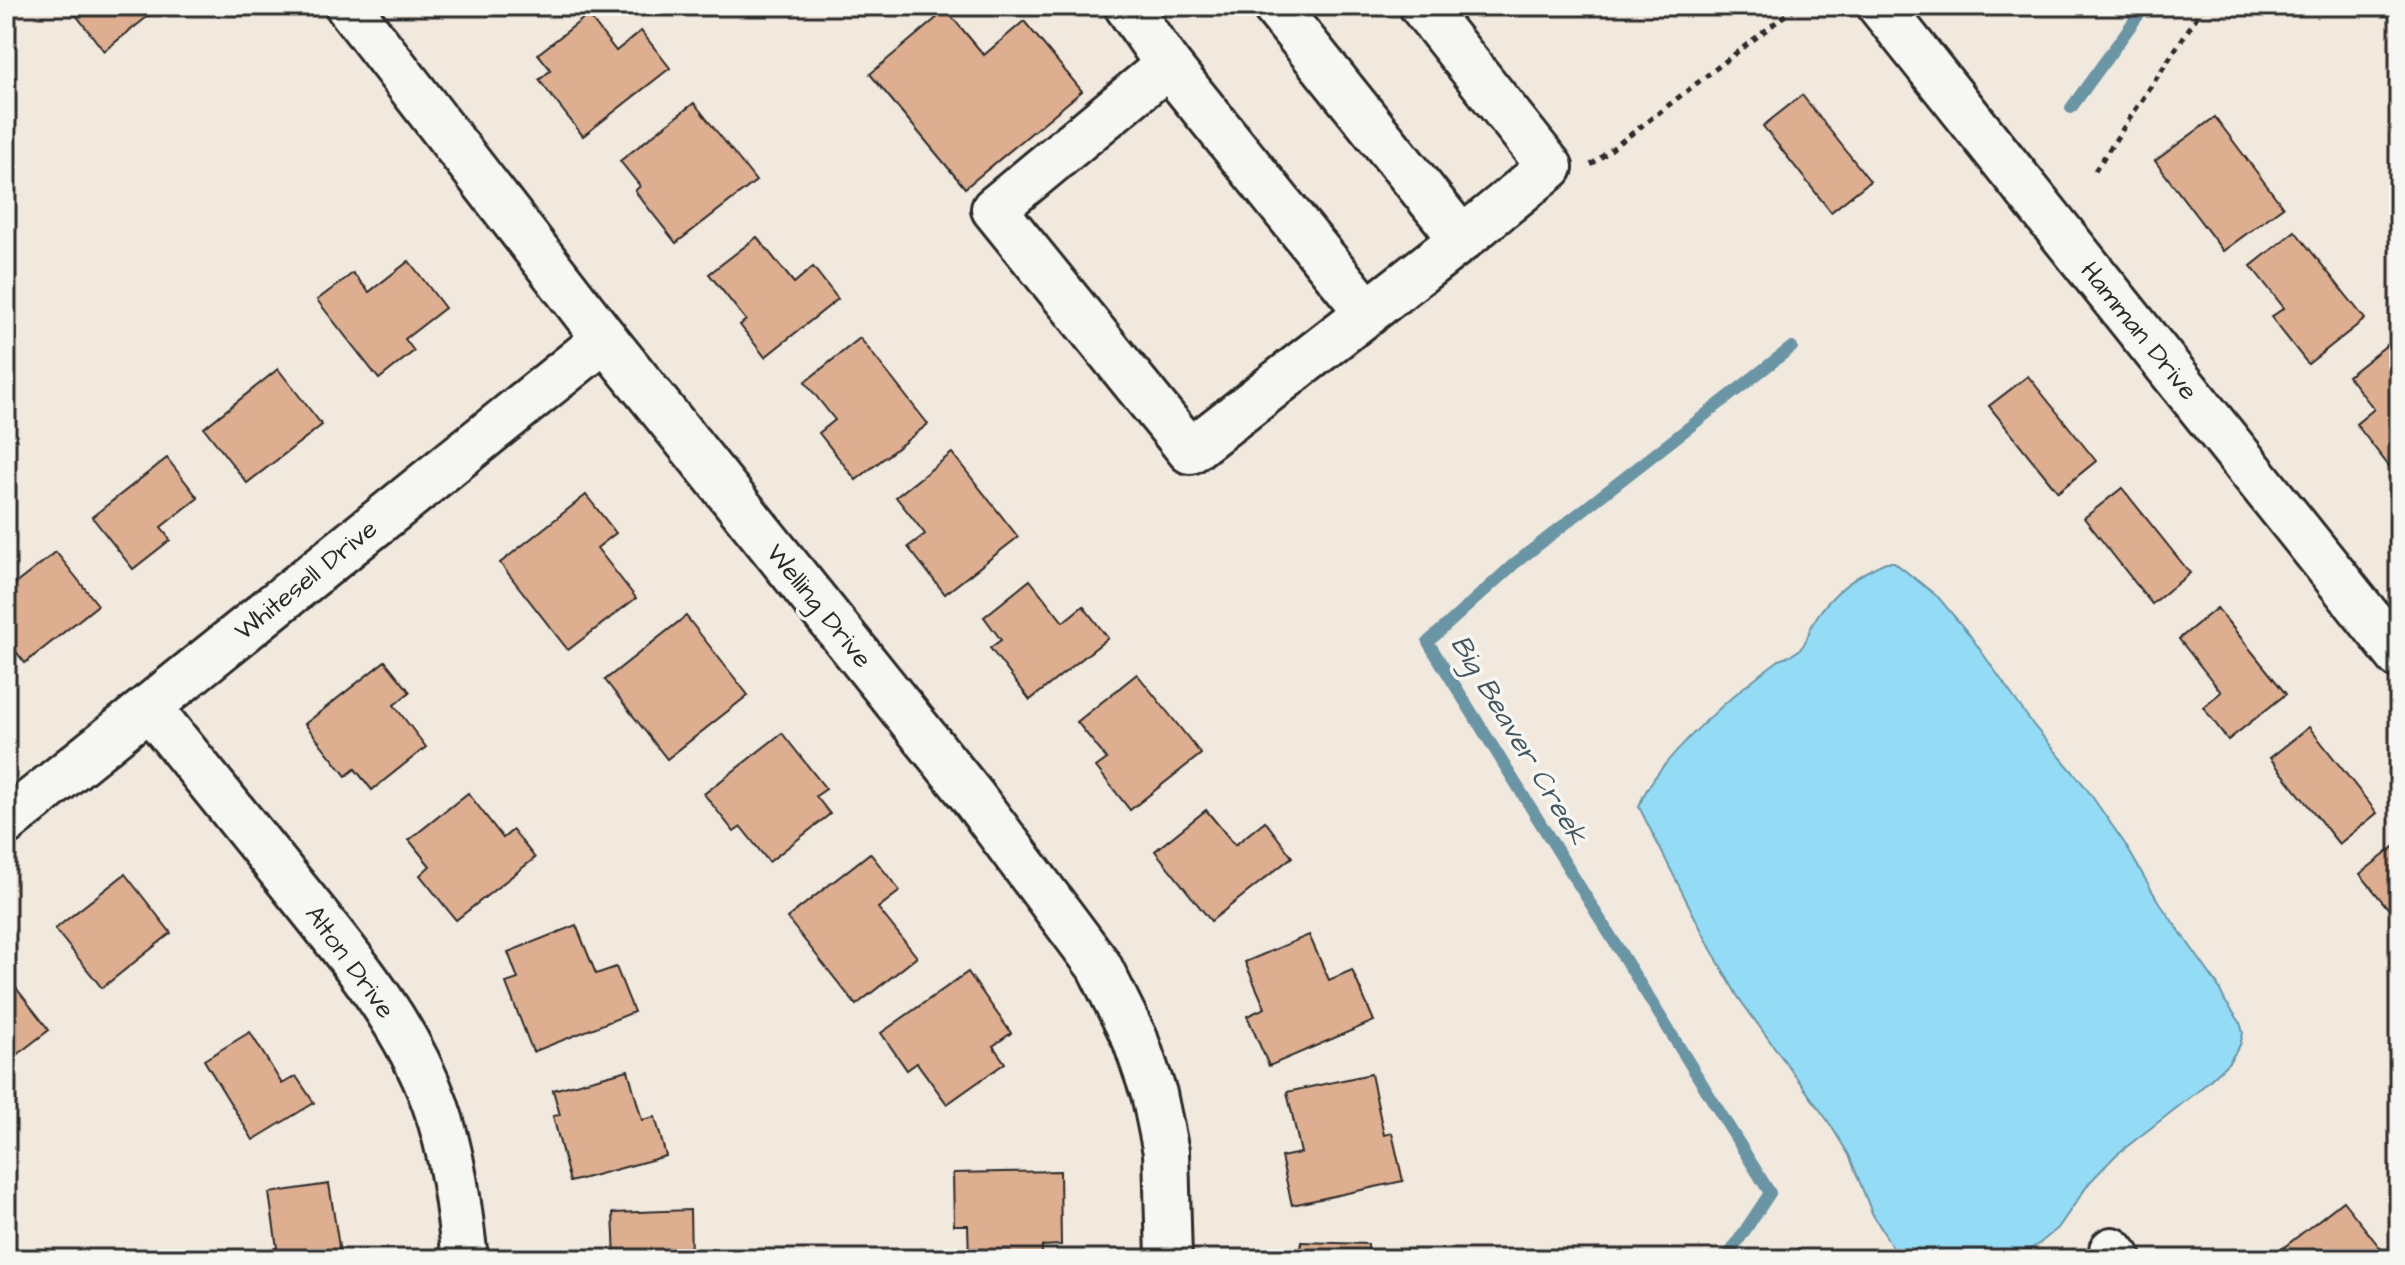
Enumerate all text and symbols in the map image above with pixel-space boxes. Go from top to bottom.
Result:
street label: Hamman Drive [2072,254,2206,408]
street label: Whitesell Drive [227,511,385,649]
street label: Welling Drive [756,536,880,677]
water label: Big Beaver Creek [1440,628,1597,853]
street label: Alton Drive [297,898,403,1026]

